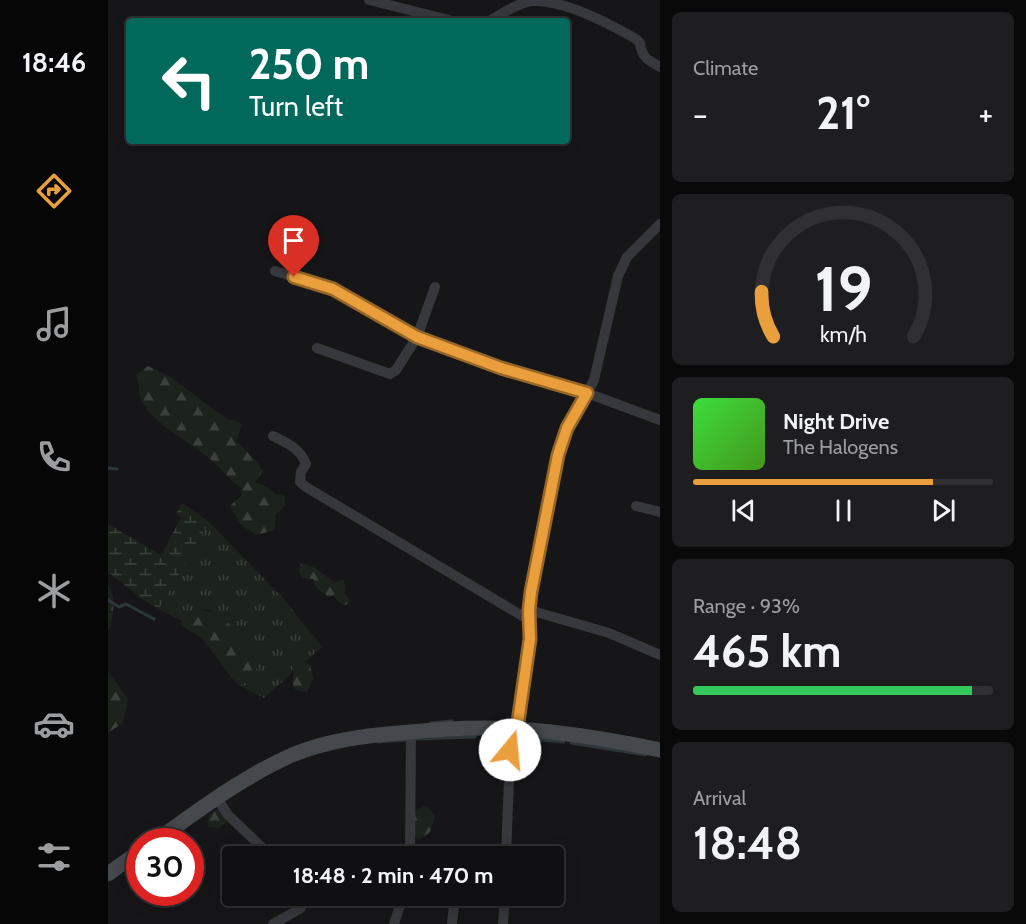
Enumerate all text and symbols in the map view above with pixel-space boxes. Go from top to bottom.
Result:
text: 250 m [249,38,369,90]
icon: left [150,42,228,120]
text: 18:46 [22,46,86,79]
text: Climate [693,56,758,80]
text: 21° [816,86,870,140]
text: Turn left [249,90,343,123]
text: − [693,94,708,134]
text: + [978,94,993,134]
icon: directions [33,170,75,212]
pin [268,215,319,277]
icon: arrive [277,224,310,257]
text: 19 [814,251,872,327]
icon: music [33,303,75,345]
text: km/h [820,321,866,347]
text: Night Drive [783,408,889,435]
text: The Halogens [783,435,898,459]
icon: phone [33,436,75,478]
icon: previous [727,494,760,527]
icon: pause [827,494,860,527]
icon: next [927,494,960,527]
icon: climate [33,570,75,612]
text: Range · 93% [693,594,800,618]
text: 465 km [693,624,841,678]
icon: car [33,703,75,745]
position arrow [478,718,542,782]
text: Arrival [693,786,746,810]
text: 18:48 [693,816,802,870]
speed limit sign: 30 [126,828,204,906]
icon: filters [33,836,75,878]
text: 18:48 · 2 min · 470 m [293,862,493,889]

